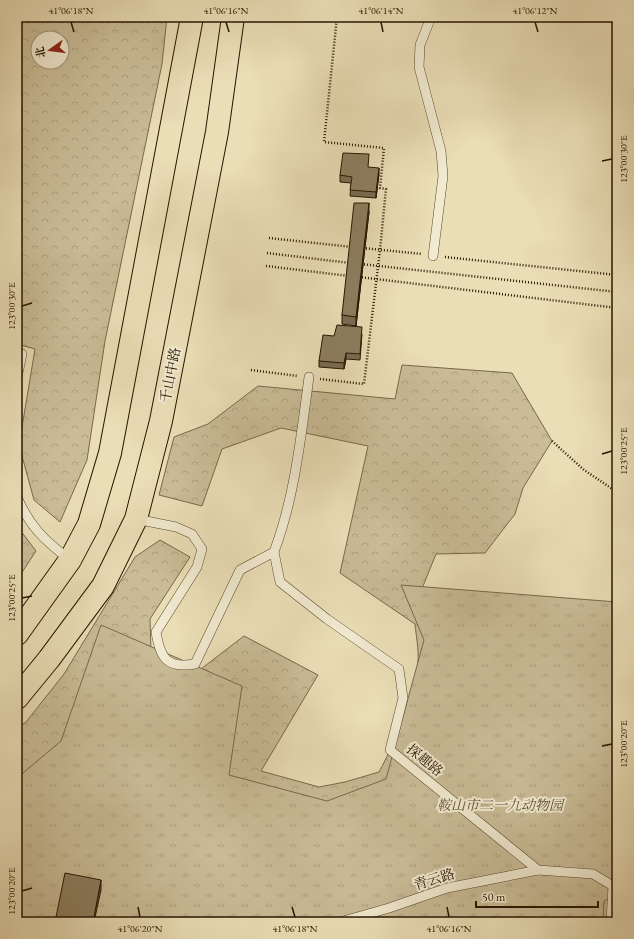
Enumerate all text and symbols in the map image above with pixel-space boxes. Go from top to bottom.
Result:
text: 41°06'18"N [49,4,94,17]
text: 41°06'16"N [204,4,249,17]
text: 41°06'14"N [359,4,404,17]
text: 41°06'12"N [513,4,558,17]
north arrow [30,30,70,70]
text: 北 [32,45,48,59]
text: 123°00'30"E [617,135,630,183]
text: 123°00'30"E [5,282,18,330]
street label: 千山中路 [156,346,184,404]
text: 123°00'25"E [617,427,630,475]
text: 123°00'25"E [5,574,18,622]
text: 123°00'20"E [617,720,630,768]
street label: 探趣路 [403,740,447,780]
park label: 鞍山市二一九动物园 [437,796,565,814]
street label: 青云路 [411,864,457,894]
text: 123°00'20"E [5,867,18,915]
scale bar [476,883,598,909]
text: 50 m [482,889,506,905]
text: 41°06'20"N [118,922,163,935]
text: 41°06'18"N [273,922,318,935]
text: 41°06'16"N [427,922,472,935]

